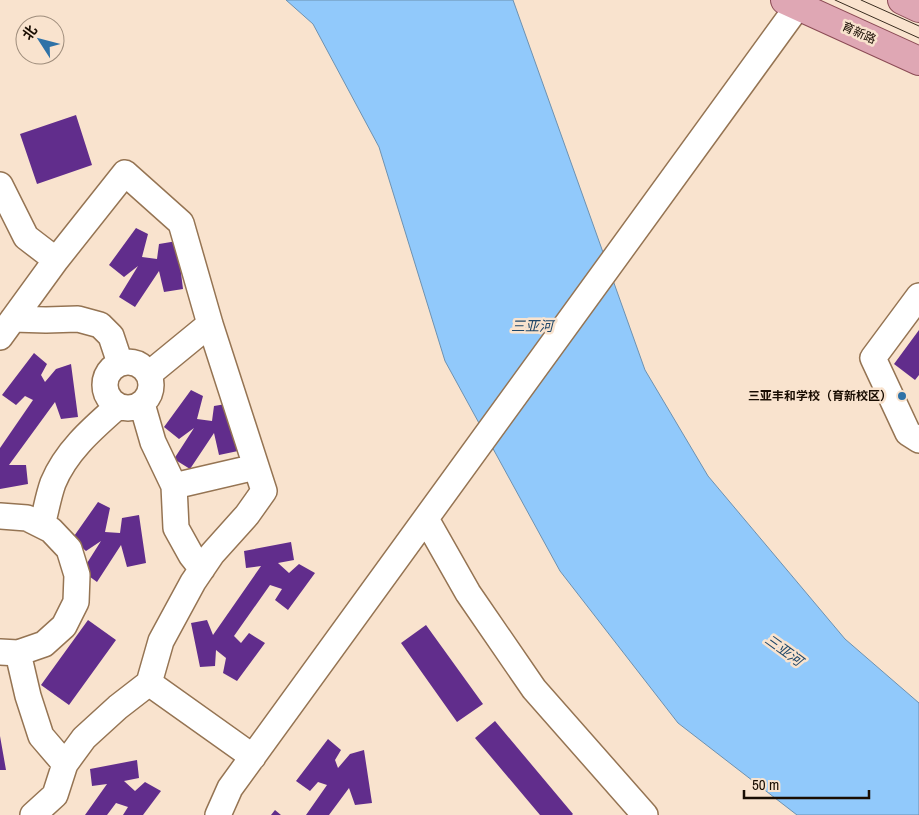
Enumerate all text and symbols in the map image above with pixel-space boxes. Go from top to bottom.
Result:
north arrow [15,15,65,65]
street label: 育新路 [839,18,879,48]
text: 北 [18,21,41,43]
water label: 三亚河 [511,317,556,335]
place label: 三亚丰和学校（育新校区） [748,388,892,404]
marker: 三亚丰和学校（育新校区） [896,390,908,402]
water label: 三亚河 [762,630,809,671]
scale bar [744,768,869,800]
text: 50 m [752,774,779,795]

